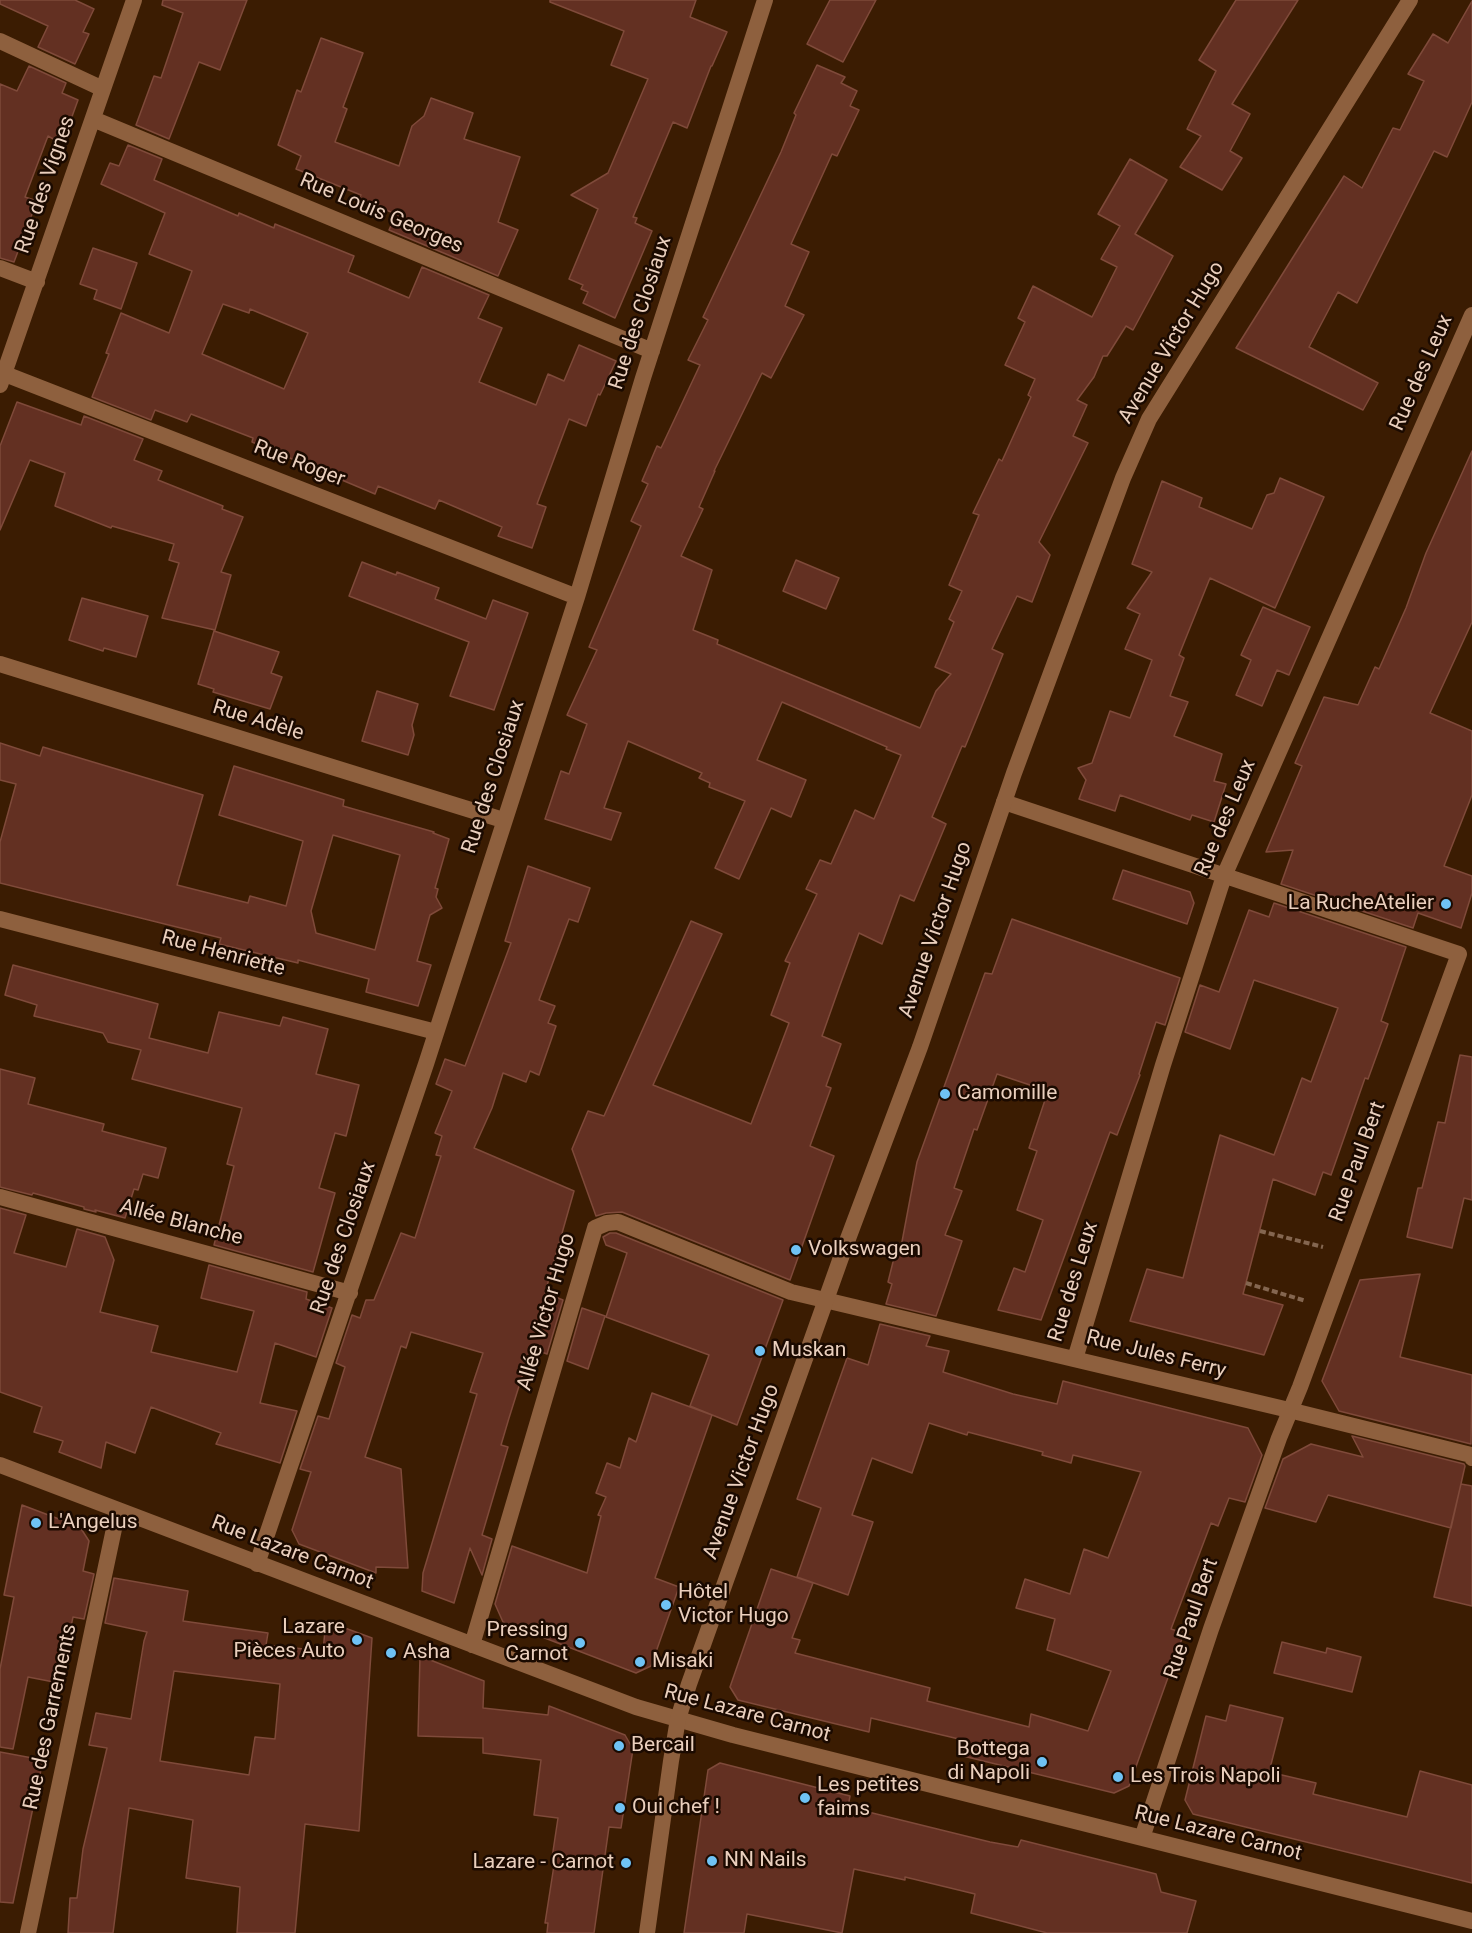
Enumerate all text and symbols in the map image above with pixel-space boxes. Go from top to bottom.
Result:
street label: Rue des Vignes [11,113,81,257]
street label: Rue Louis Georges [296,168,466,260]
street label: Rue des Closiaux [604,233,678,393]
street label: Avenue Victor Hugo [1114,257,1230,429]
street label: Rue des Leux [1385,311,1459,435]
street label: Rue Roger [250,435,348,493]
street label: Rue Adèle [209,695,307,747]
street label: Rue des Closiaux [457,697,531,857]
street label: Rue des Leux [1190,756,1262,880]
street label: Avenue Victor Hugo [894,839,978,1021]
place label: La RucheAtelier [1288,891,1434,917]
marker: La RucheAtelier [1439,897,1453,911]
street label: Rue Henriette [158,925,288,983]
place label: Camomille [957,1081,1057,1107]
marker: Camomille [938,1087,952,1101]
street label: Rue Paul Bert [1325,1098,1391,1226]
street label: Rue des Closiaux [306,1158,382,1318]
street label: Allée Blanche [117,1194,245,1252]
street label: Rue des Leux [1044,1219,1104,1345]
street label: Allée Victor Hugo [513,1231,581,1393]
place label: Volkswagen [808,1237,921,1263]
marker: Volkswagen [789,1243,803,1257]
street label: Rue Jules Ferry [1083,1325,1229,1385]
place label: Muskan [772,1338,846,1364]
marker: Muskan [753,1344,767,1358]
street label: Avenue Victor Hugo [699,1381,785,1563]
place label: L'Angelus [48,1510,137,1536]
street label: Rue Lazare Carnot [207,1511,377,1595]
marker: L'Angelus [29,1516,43,1530]
street label: Rue Paul Bert [1160,1555,1224,1683]
place label: Hôtel Victor Hugo [678,1580,789,1630]
marker: Hôtel Victor Hugo [659,1598,673,1612]
place label: Lazare Pièces Auto [234,1615,345,1665]
place label: Pressing Carnot [487,1618,568,1668]
street label: Rue des Garrements [19,1622,83,1812]
marker: Lazare Pièces Auto [350,1633,364,1647]
marker: Pressing Carnot [573,1636,587,1650]
place label: Asha [403,1640,451,1666]
marker: Asha [384,1646,398,1660]
place label: Misaki [652,1649,713,1675]
marker: Misaki [633,1655,647,1669]
street label: Rue Lazare Carnot [661,1680,833,1748]
place label: Bercail [631,1733,695,1759]
place label: Bottega di Napoli [947,1737,1030,1787]
marker: Bercail [612,1739,626,1753]
marker: Bottega di Napoli [1035,1755,1049,1769]
place label: Les Trois Napoli [1130,1764,1281,1790]
marker: Les Trois Napoli [1111,1770,1125,1784]
place label: Les petites faims [817,1773,919,1823]
marker: Les petites faims [798,1791,812,1805]
place label: Oui chef ! [632,1795,720,1821]
marker: Oui chef ! [613,1801,627,1815]
street label: Rue Lazare Carnot [1132,1801,1304,1867]
place label: NN Nails [724,1848,807,1874]
place label: Lazare - Carnot [472,1850,614,1876]
marker: NN Nails [705,1854,719,1868]
marker: Lazare - Carnot [619,1856,633,1870]

